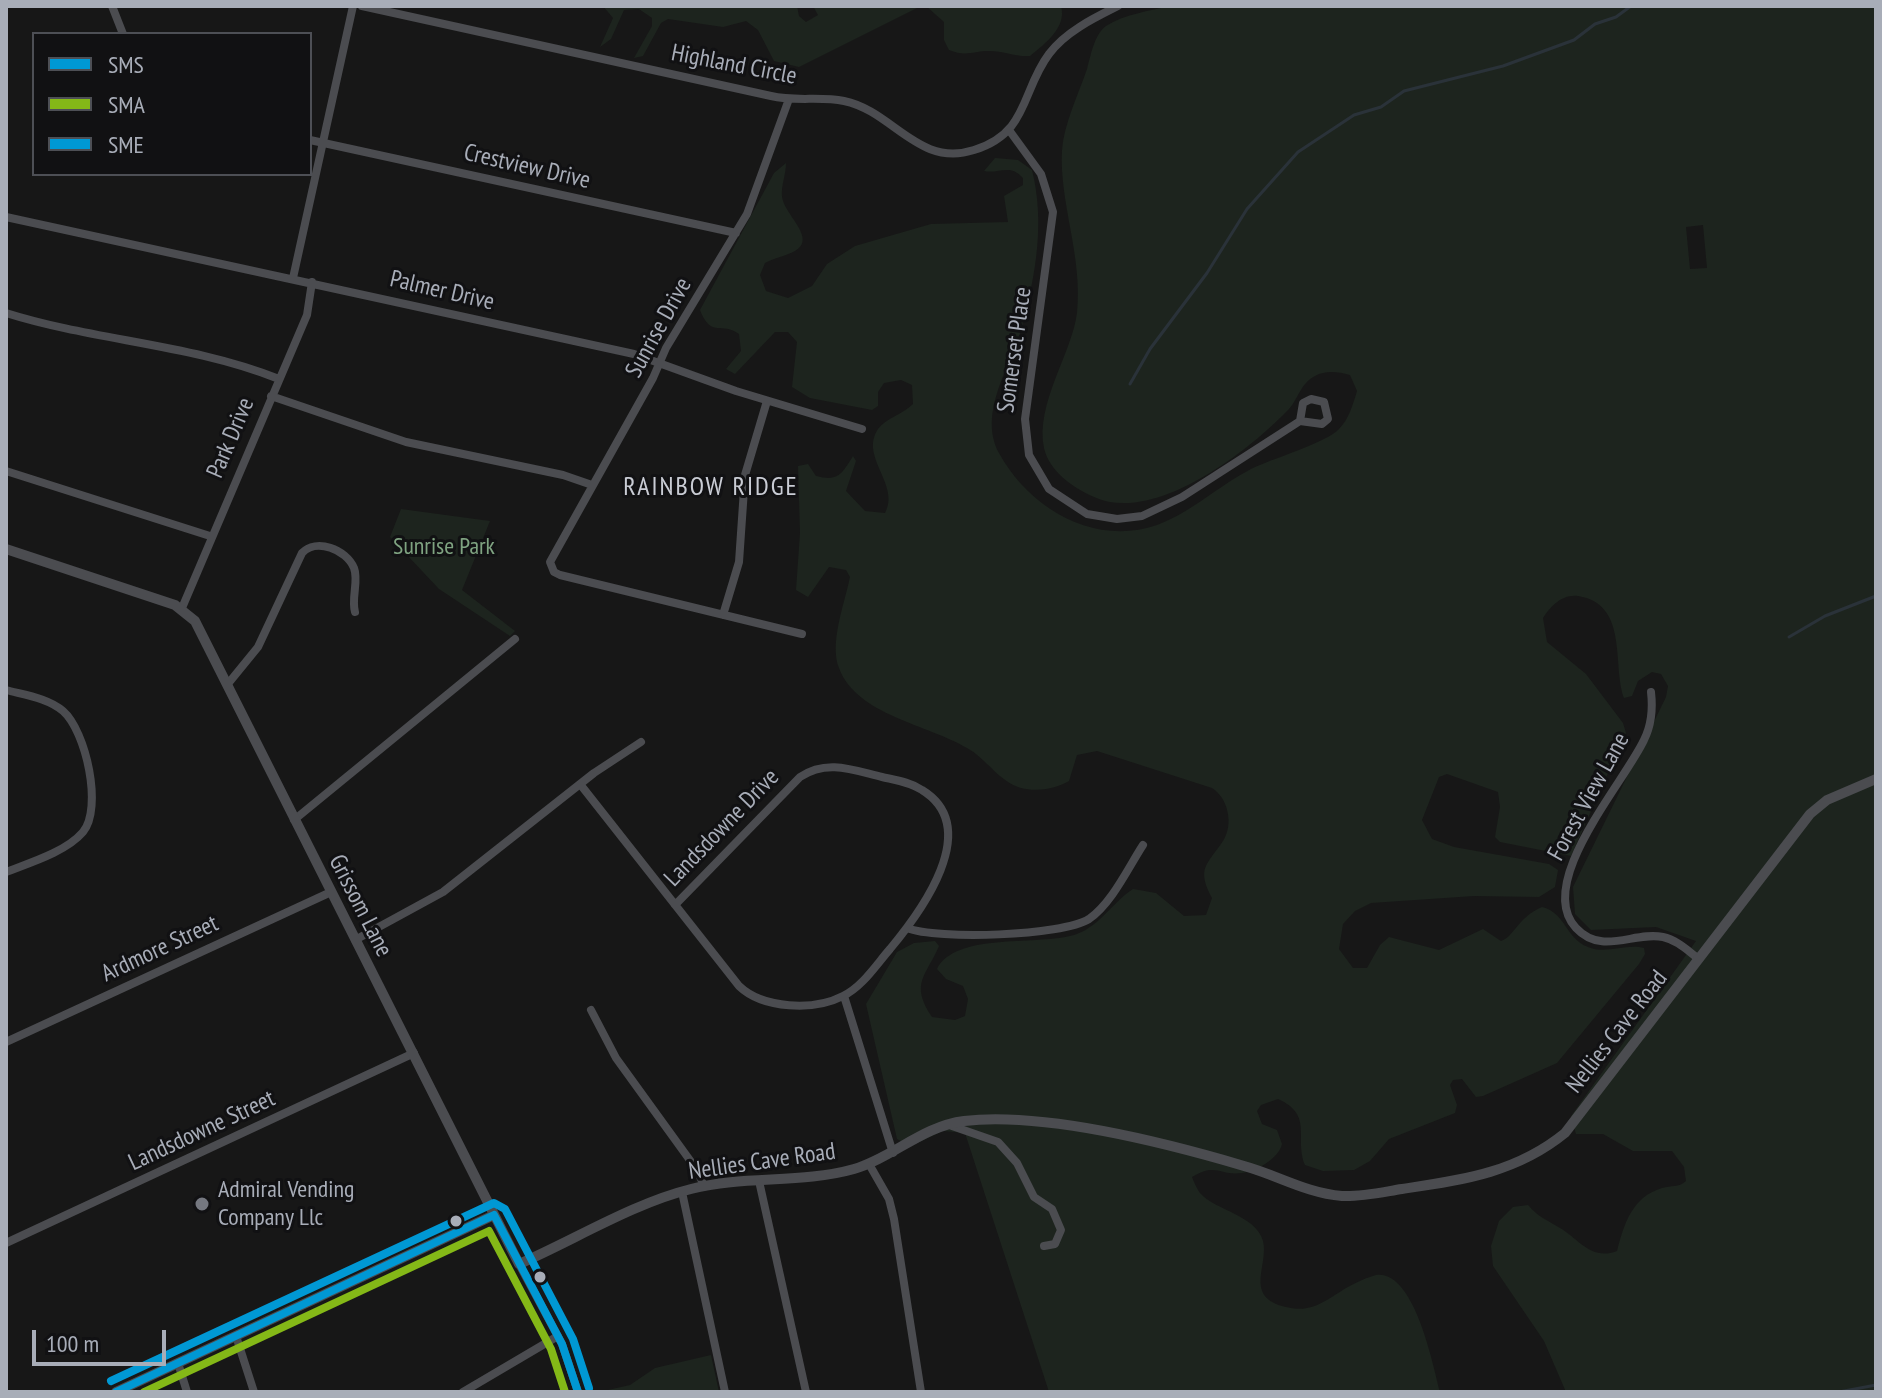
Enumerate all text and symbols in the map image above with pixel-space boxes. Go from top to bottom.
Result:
legend [32,32,312,176]
street label: Highland Circle [669,39,799,91]
text: SMS [108,49,144,80]
text: SMA [108,89,145,120]
text: SME [108,129,144,160]
street label: Crestview Drive [461,138,593,196]
street label: Palmer Drive [387,265,497,317]
street label: Sunrise Drive [620,273,698,383]
street label: Somerset Place [992,285,1038,415]
street label: Park Drive [201,394,261,482]
district label: RAINBOW RIDGE [623,472,799,504]
park label: Sunrise Park [393,533,495,561]
street label: Forest View Lane [1542,728,1636,866]
street label: Landsdowne Drive [659,763,785,893]
street label: Grissom Lane [322,850,398,962]
street label: Ardmore Street [97,909,223,989]
street label: Nellies Cave Road [1560,965,1674,1099]
street label: Landsdowne Street [124,1085,280,1177]
street label: Nellies Cave Road [687,1137,837,1187]
place label: Admiral Vending Company Llc [218,1176,354,1232]
marker: Admiral Vending Company Llc [193,1195,211,1213]
unlabelled marker [448,1213,464,1229]
unlabelled marker [532,1269,548,1285]
scale bar [36,1314,170,1364]
text: 100 m [46,1328,99,1359]

